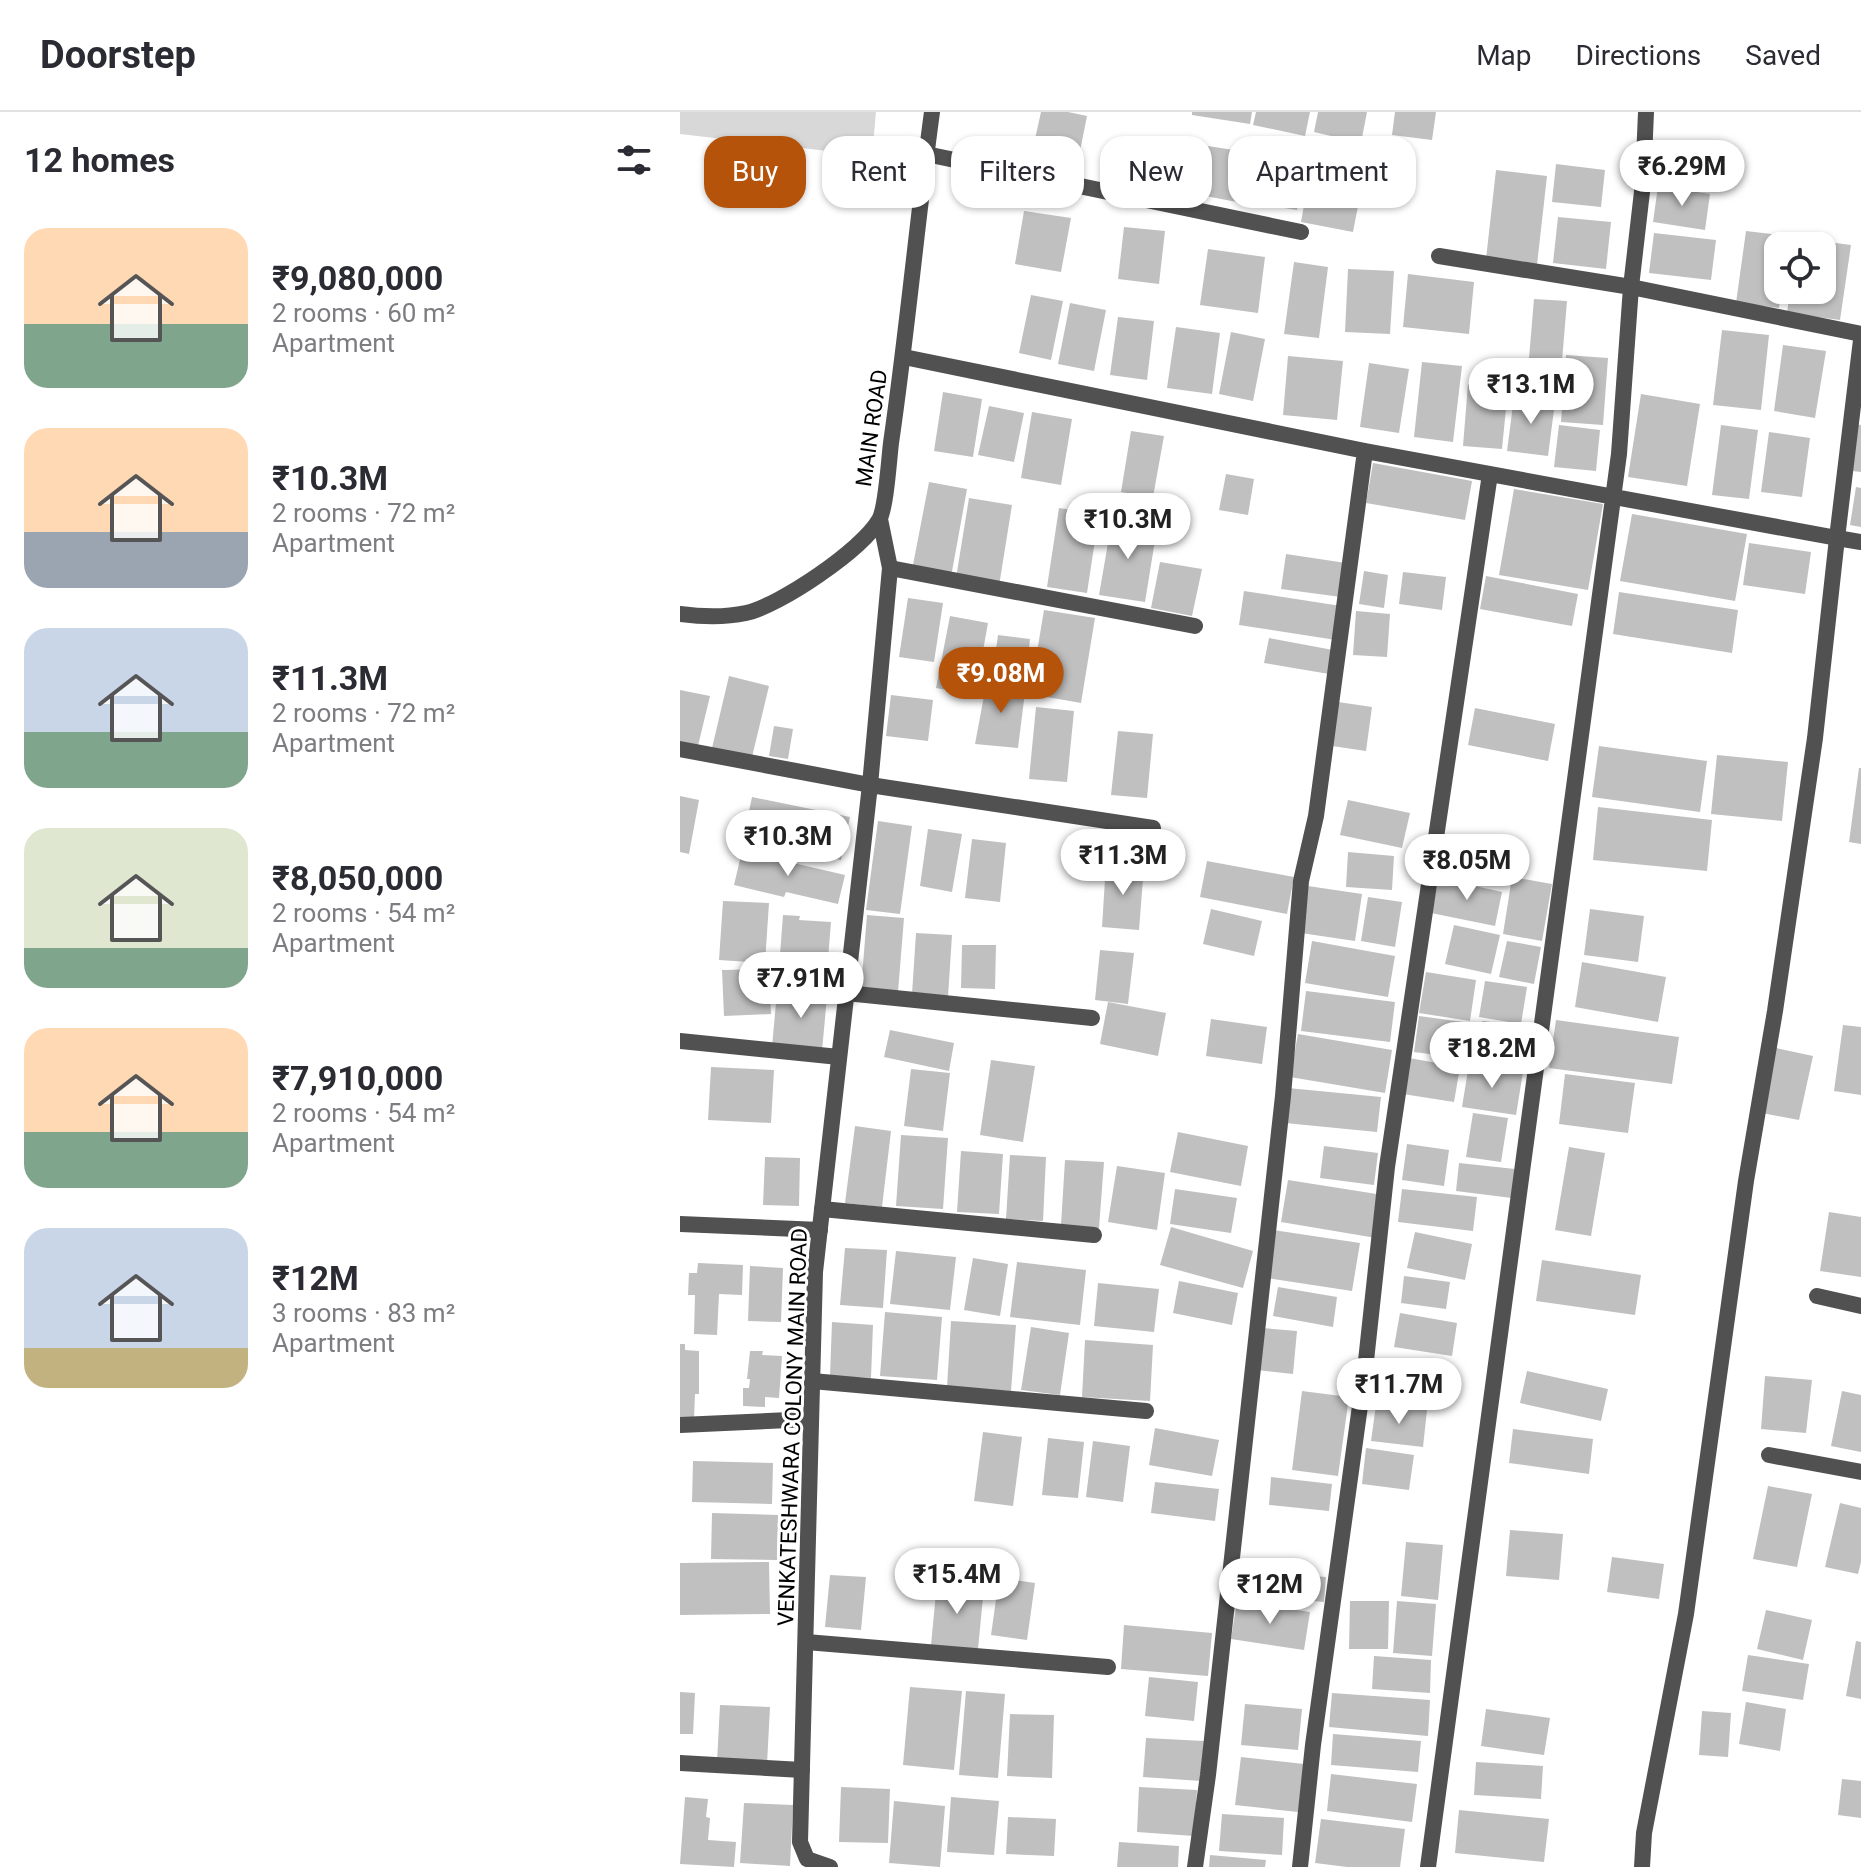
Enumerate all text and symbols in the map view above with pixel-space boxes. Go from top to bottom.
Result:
text: Doorstep [40,33,196,77]
text: Map [1476,39,1532,72]
text: Directions [1576,39,1701,72]
text: Saved [1745,39,1821,72]
chip: Buy [704,136,806,208]
chip: Rent [822,136,935,208]
chip: Filters [951,136,1084,208]
chip: New [1100,136,1212,208]
chip: Apartment [1228,136,1416,208]
icon: filters [612,138,656,182]
text: 12 homes [24,140,175,180]
pin: ₹6.29M [1617,140,1747,208]
text: ₹6.29M [1638,151,1726,181]
map controls [1764,232,1836,304]
button: locate [1764,232,1836,304]
text: ₹9,080,000 [272,258,443,298]
icon: home [88,260,184,356]
text: 2 rooms · 60 m² [272,298,455,328]
text: Apartment [272,328,395,358]
pin: ₹13.1M [1466,358,1596,426]
street label: MAIN ROAD [851,368,892,488]
text: ₹13.1M [1487,369,1575,399]
text: ₹10.3M [272,458,388,498]
icon: home [88,460,184,556]
pin: ₹10.3M [1063,493,1193,561]
text: 2 rooms · 72 m² [272,498,455,528]
text: ₹10.3M [1084,504,1172,534]
text: Apartment [272,528,395,558]
pin: ₹9.08M [936,647,1066,715]
text: ₹11.3M [272,658,388,698]
text: ₹9.08M [957,658,1045,688]
icon: home [88,660,184,756]
text: 2 rooms · 72 m² [272,698,455,728]
text: Apartment [272,728,395,758]
pin: ₹10.3M [723,810,853,878]
text: ₹10.3M [744,821,832,851]
pin: ₹11.3M [1058,829,1188,897]
pin: ₹8.05M [1402,834,1532,902]
text: ₹11.3M [1079,840,1167,870]
text: ₹8.05M [1423,845,1511,875]
text: ₹8,050,000 [272,858,443,898]
icon: home [88,860,184,956]
text: 2 rooms · 54 m² [272,898,455,928]
text: Apartment [272,928,395,958]
pin: ₹7.91M [736,952,866,1020]
text: ₹7.91M [757,963,845,993]
pin: ₹18.2M [1427,1022,1557,1090]
text: ₹18.2M [1448,1033,1536,1063]
text: ₹7,910,000 [272,1058,443,1098]
icon: home [88,1060,184,1156]
text: 2 rooms · 54 m² [272,1098,455,1128]
text: Apartment [272,1128,395,1158]
street label: VENKATESHWARA COLONY MAIN ROAD [773,1228,812,1626]
text: ₹12M [272,1258,359,1298]
icon: home [88,1260,184,1356]
text: 3 rooms · 83 m² [272,1298,455,1328]
text: Apartment [272,1328,395,1358]
pin: ₹11.7M [1334,1358,1464,1426]
text: ₹11.7M [1355,1369,1443,1399]
pin: ₹15.4M [892,1548,1022,1616]
pin: ₹12M [1223,1558,1317,1626]
text: ₹15.4M [913,1559,1001,1589]
text: ₹12M [1237,1569,1303,1599]

